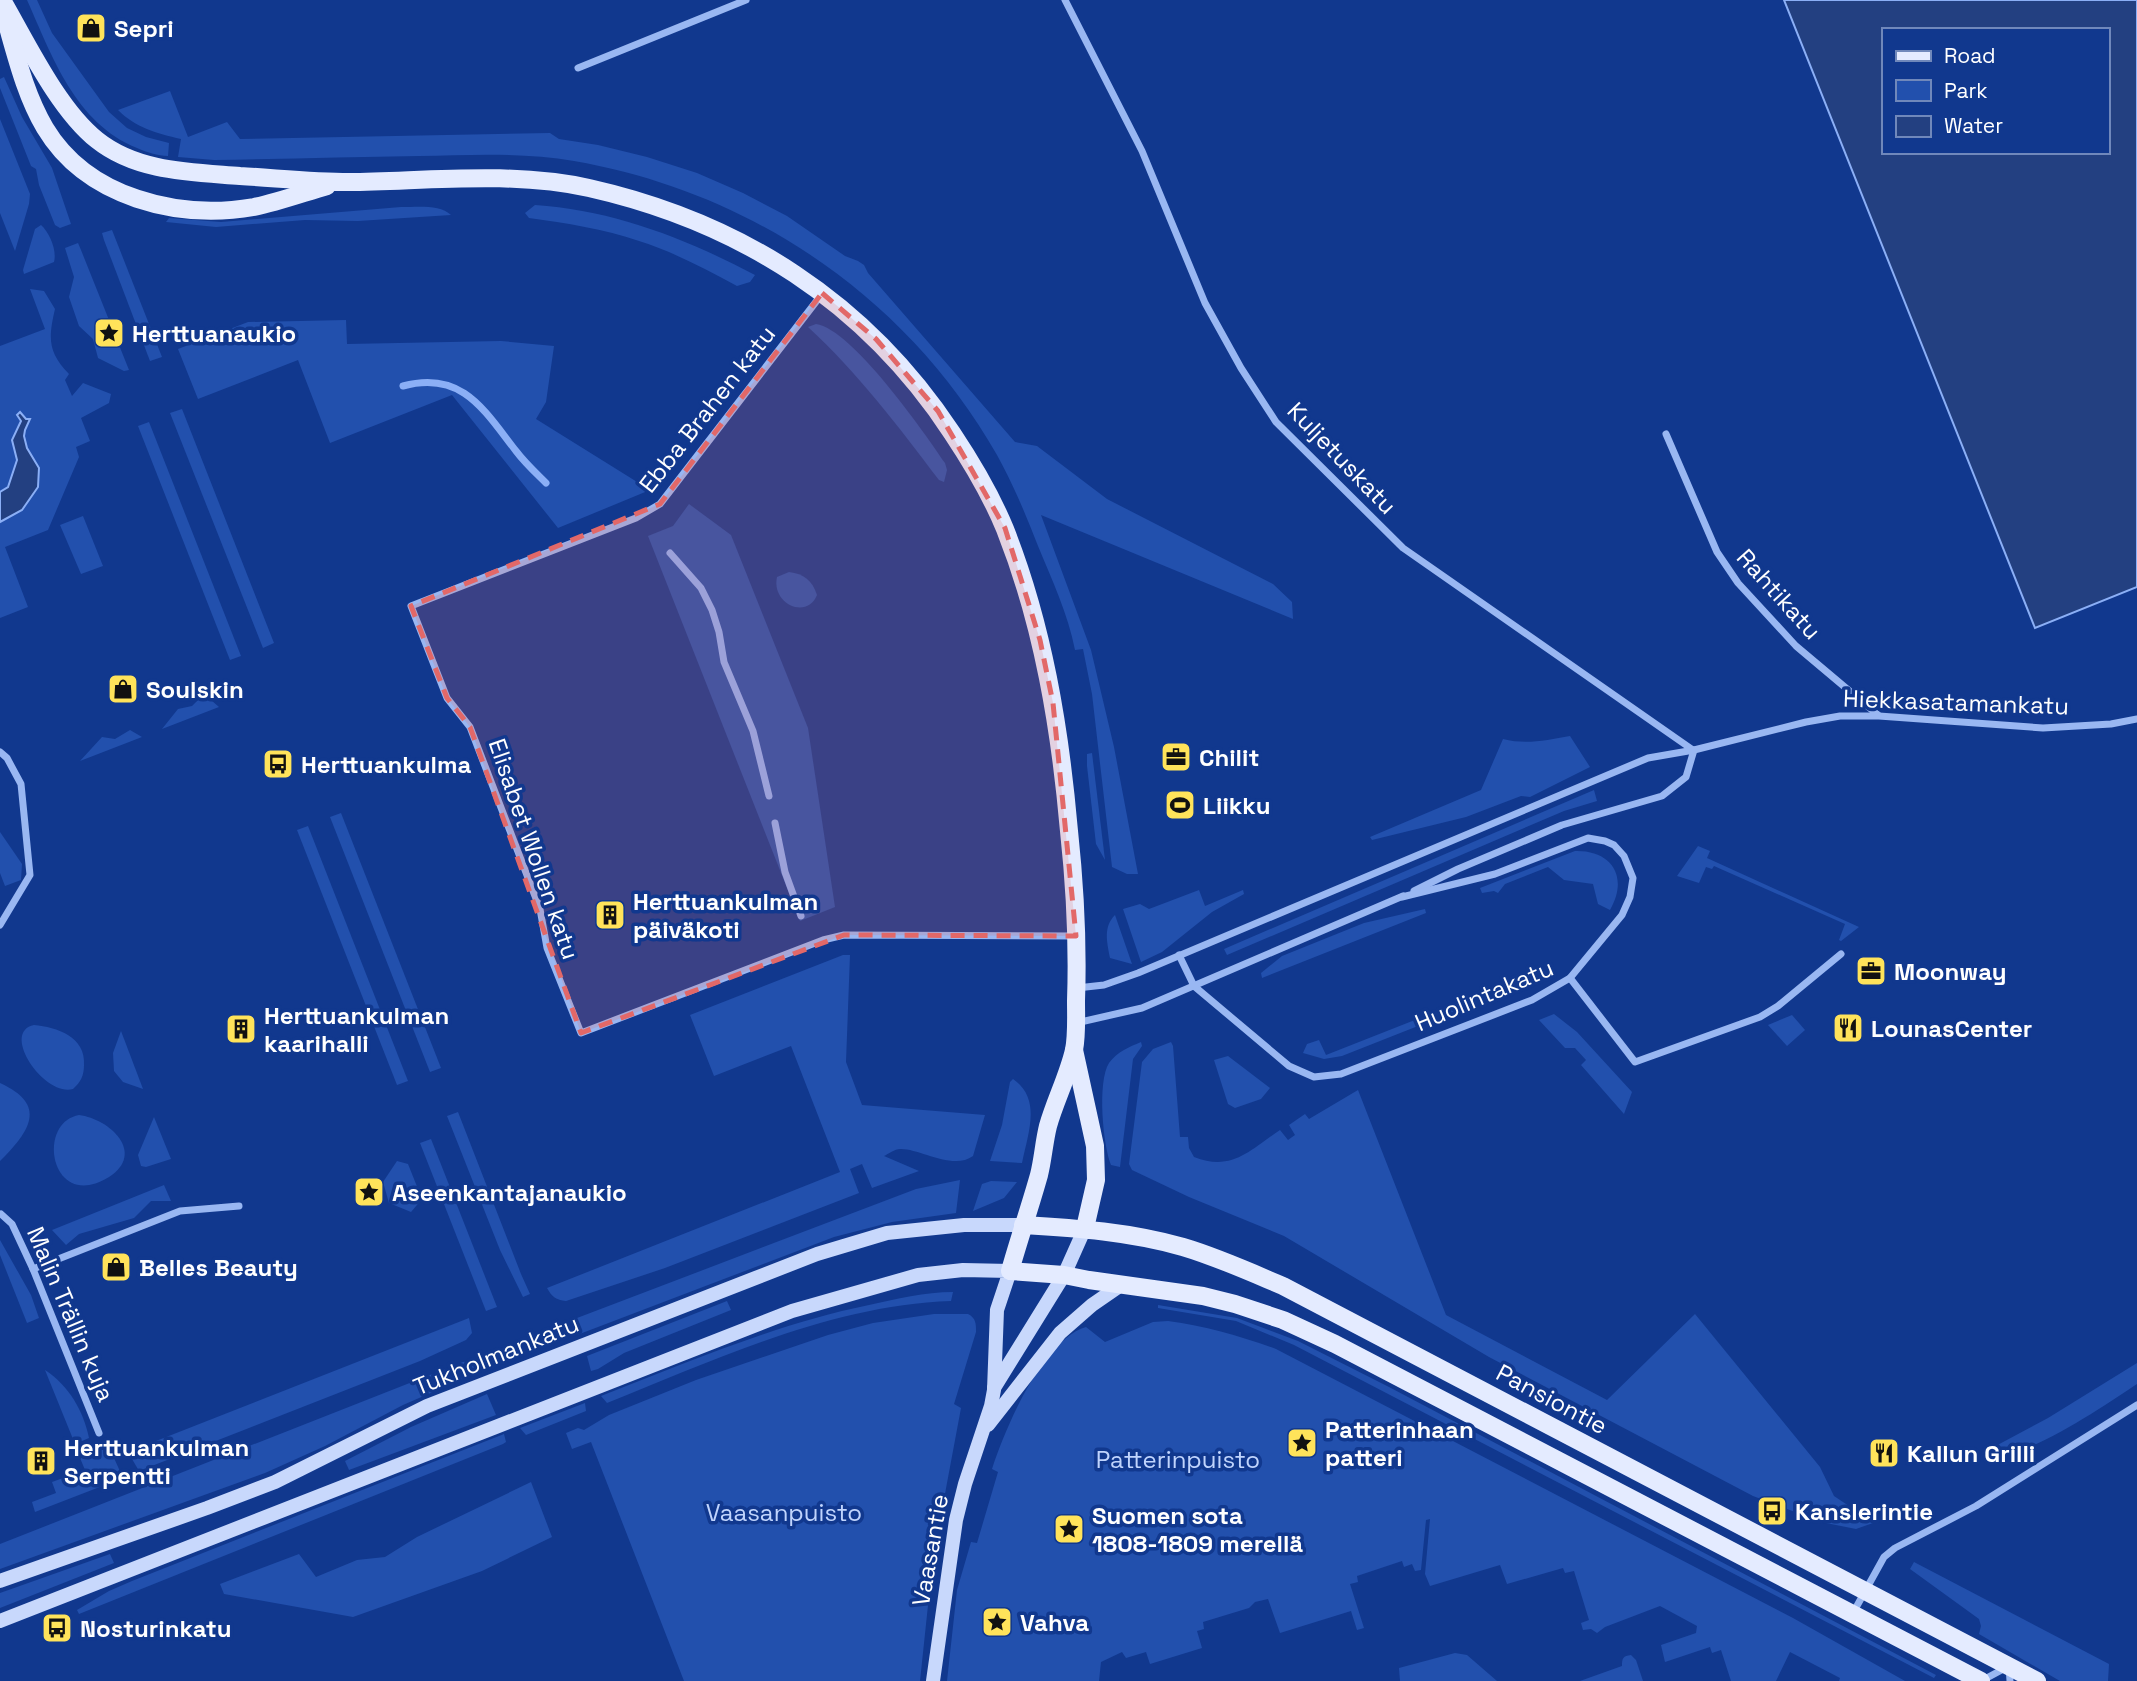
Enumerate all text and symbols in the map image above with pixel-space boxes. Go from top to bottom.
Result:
shop icon: Sepri [74,11,108,45]
place label: Sepri [114,13,174,44]
legend [1882,28,2109,154]
text: Road [1944,42,1996,69]
text: Park [1944,77,1988,104]
text: Water [1944,112,2003,139]
place icon: Herttuanaukio [92,316,126,350]
place label: Herttuanaukio [132,318,296,349]
street label: Ebba Brahen katu [632,319,782,499]
street label: Kuljetuskatu [1281,395,1403,521]
street label: Rahtikatu [1730,542,1828,646]
shop icon: Soulskin [106,672,140,706]
place label: Soulskin [146,674,244,705]
street label: Hiekkasatamankatu [1843,683,2069,721]
street label: Elisabet Wollen katu [482,734,586,964]
office icon: Chilit [1159,740,1193,774]
place label: Chilit [1199,742,1259,773]
bus stop icon: Herttuankulma [261,747,295,781]
place label: Herttuankulma [301,749,472,780]
sports icon: Liikku [1163,788,1197,822]
place label: Liikku [1203,790,1271,821]
place label: Herttuankulman päiväkoti [633,886,818,945]
building icon: Herttuankulman päiväkoti [593,898,627,932]
street label: Huolintakatu [1410,952,1558,1038]
office icon: Moonway [1854,954,1888,988]
place label: Moonway [1894,956,2006,987]
place label: Herttuankulman kaarihalli [264,1000,449,1059]
restaurant icon: LounasCenter [1831,1011,1865,1045]
building icon: Herttuankulman kaarihalli [224,1012,258,1046]
place label: LounasCenter [1871,1013,2032,1044]
place icon: Aseenkantajanaukio [352,1175,386,1209]
place label: Aseenkantajanaukio [392,1177,627,1208]
street label: Malin Trällin kuja [20,1222,122,1406]
shop icon: Belles Beauty [99,1250,133,1284]
place label: Belles Beauty [139,1252,298,1283]
street label: Tukholmankatu [409,1308,583,1402]
street label: Pansiontie [1491,1357,1613,1441]
place label: Patterinhaan patteri [1325,1414,1474,1473]
place icon: Patterinhaan patteri [1285,1426,1319,1460]
place label: Herttuankulman Serpentti [64,1432,249,1491]
restaurant icon: Kallun Grilli [1867,1436,1901,1470]
place label: Kallun Grilli [1907,1438,2035,1469]
building icon: Herttuankulman Serpentti [24,1444,58,1478]
park label: Patterinpuisto [1096,1444,1260,1475]
street label: Vaasantie [905,1491,955,1609]
bus stop icon: Kanslerintie [1755,1494,1789,1528]
place label: Kanslerintie [1795,1496,1933,1527]
park label: Vaasanpuisto [706,1497,862,1528]
place label: Suomen sota 1808-1809 merellä [1092,1500,1303,1559]
place icon: Suomen sota 1808-1809 merellä [1052,1512,1086,1546]
place icon: Vahva [980,1605,1014,1639]
place label: Vahva [1020,1607,1089,1638]
bus stop icon: Nosturinkatu [40,1611,74,1645]
place label: Nosturinkatu [80,1613,232,1644]

